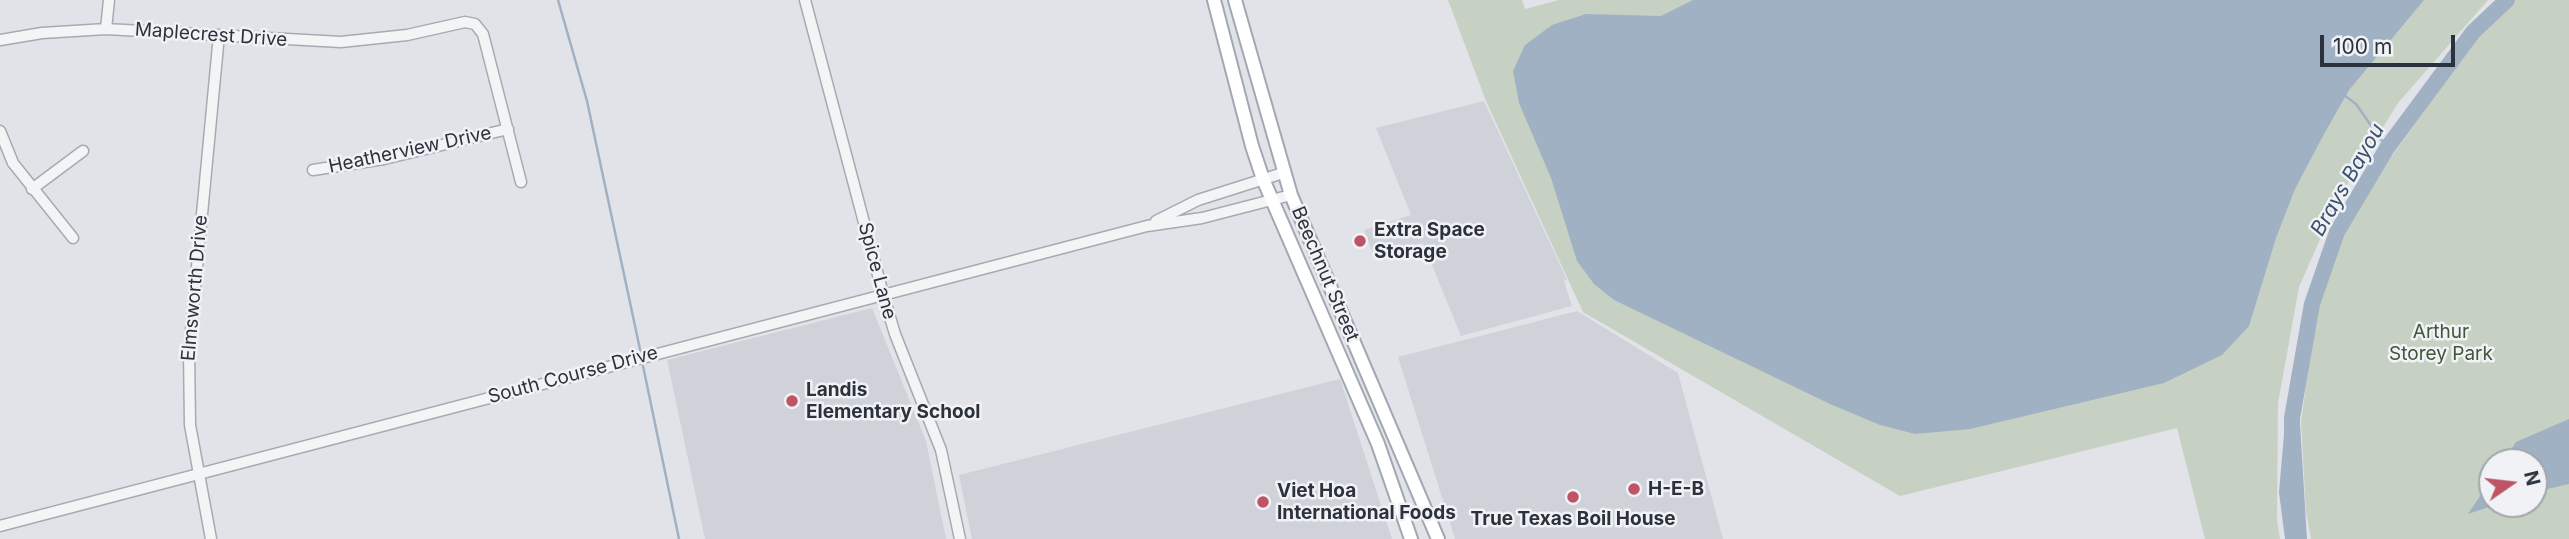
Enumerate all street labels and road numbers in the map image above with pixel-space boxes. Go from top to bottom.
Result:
street label: Maplecrest Drive [134,18,288,52]
street label: Heatherview Drive [326,122,494,178]
street label: Beechnut Street [1286,203,1364,345]
street label: Elmsworth Drive [177,214,213,362]
street label: Spice Lane [853,220,901,322]
street label: South Course Drive [486,341,660,409]

